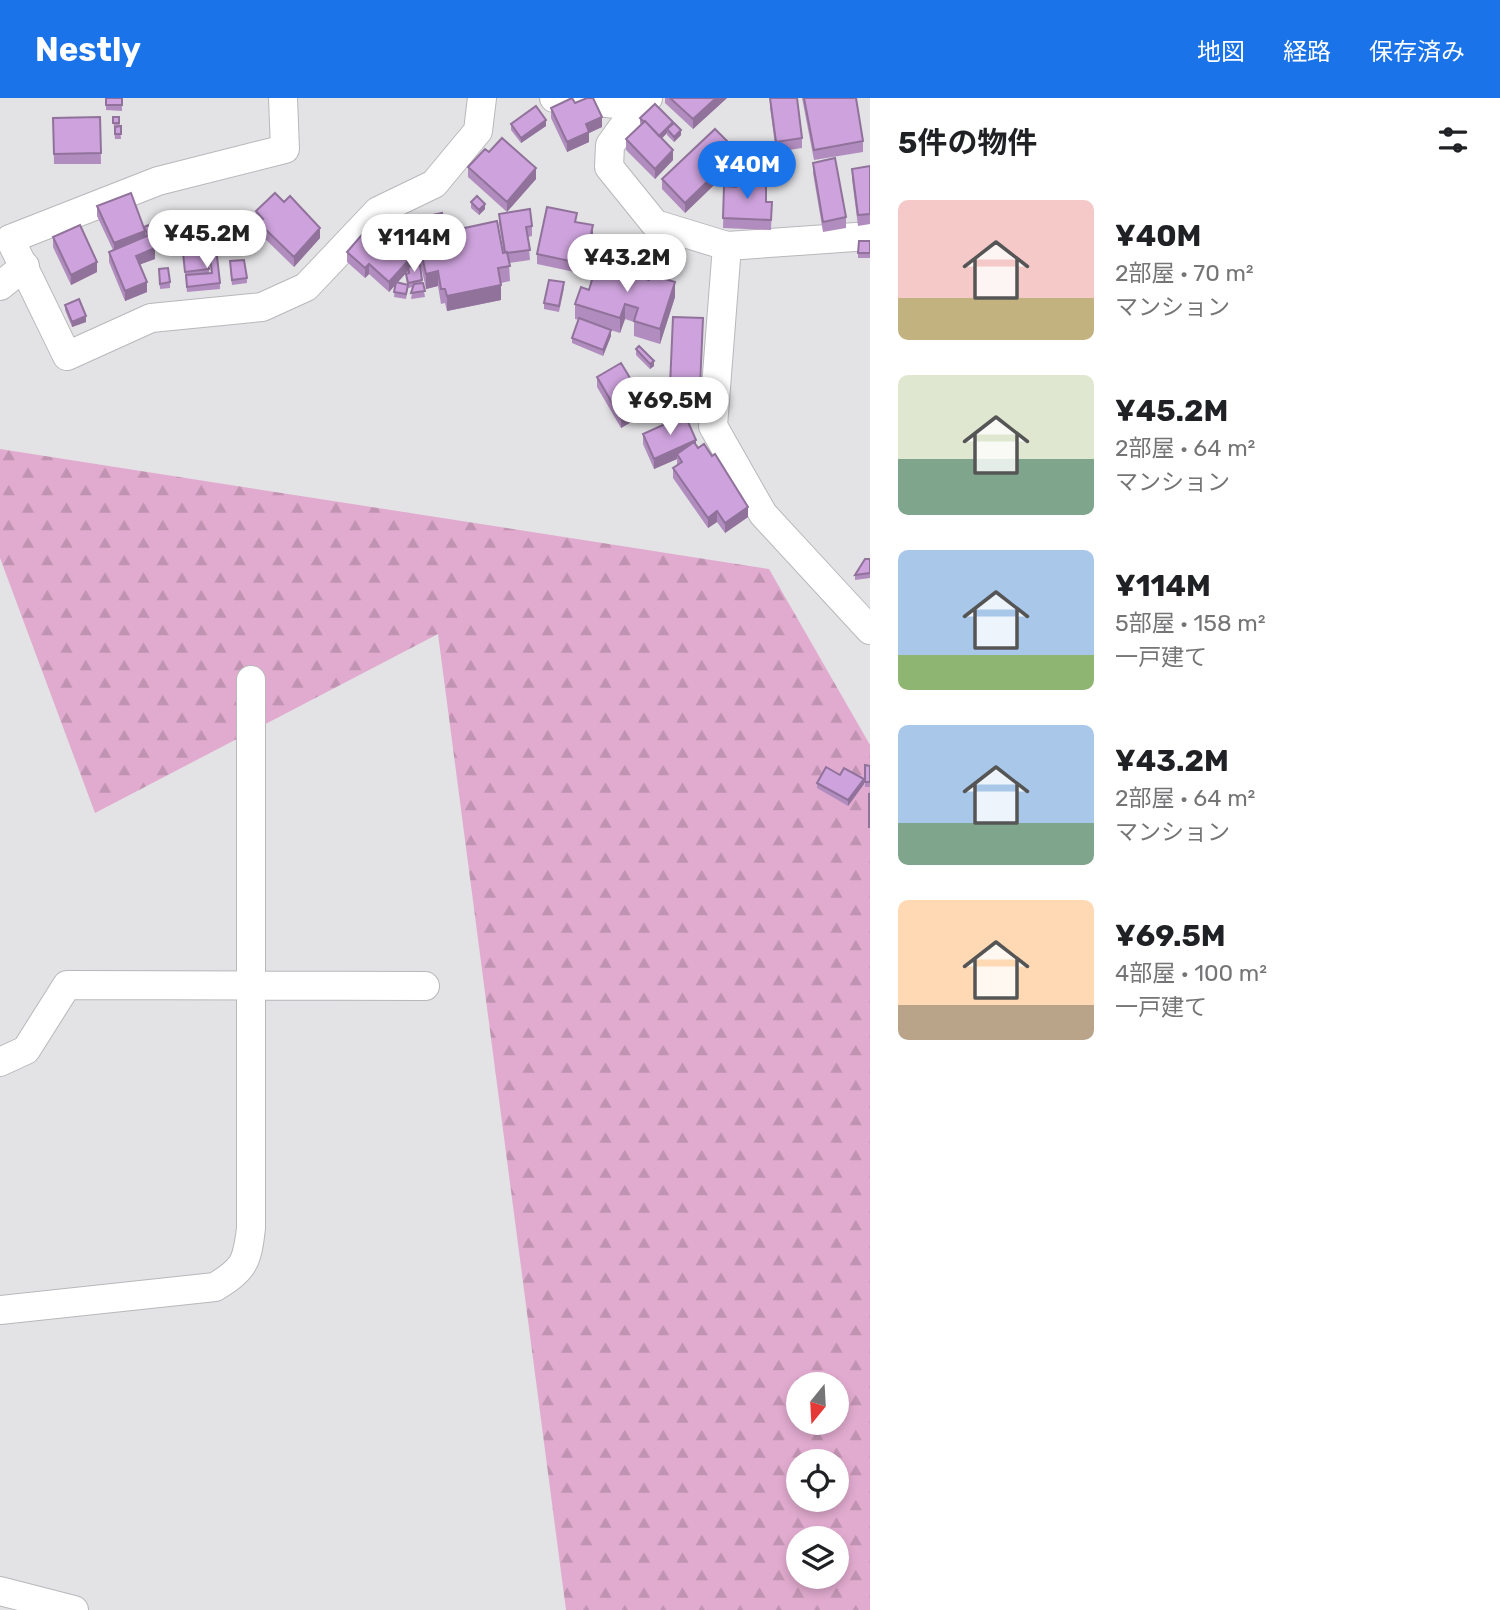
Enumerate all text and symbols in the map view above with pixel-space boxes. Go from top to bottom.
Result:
text: Nestly [35,30,141,69]
text: 地図 [1197,38,1245,66]
text: 経路 [1283,38,1331,66]
text: 保存済み [1369,38,1465,66]
icon: filters [1434,121,1472,159]
text: 5件の物件 [898,125,1037,161]
pin: ¥40M [706,141,788,201]
text: ¥40M [714,150,780,178]
pin: ¥45.2M [150,211,264,270]
pin: ¥114M [365,214,463,274]
text: ¥40M [1115,218,1201,254]
text: ¥45.2M [164,219,250,247]
text: ¥114M [377,223,451,251]
icon: home [954,228,1038,312]
pin: ¥43.2M [570,234,684,294]
text: ¥43.2M [583,243,671,271]
text: 2部屋 · 70 m² [1115,259,1254,287]
text: マンション [1115,293,1230,321]
pin: ¥69.5M [613,378,727,437]
text: ¥69.5M [628,386,712,414]
text: ¥45.2M [1115,393,1228,429]
icon: home [954,403,1038,487]
text: 2部屋 · 64 m² [1115,434,1255,462]
text: マンション [1115,468,1230,496]
text: ¥114M [1115,568,1211,604]
icon: home [954,578,1038,662]
text: 5部屋 · 158 m² [1115,609,1266,637]
text: 一戸建て [1115,643,1207,671]
text: ¥43.2M [1115,743,1229,779]
icon: home [954,753,1038,837]
text: 2部屋 · 64 m² [1115,784,1255,812]
text: マンション [1115,818,1230,846]
text: ¥69.5M [1115,918,1226,954]
icon: home [954,928,1038,1012]
text: 4部屋 · 100 m² [1115,959,1267,987]
text: 一戸建て [1115,993,1207,1021]
north arrow [786,1372,849,1435]
map controls [786,1372,849,1589]
button: locate [786,1449,849,1512]
button: layers [786,1526,849,1589]

